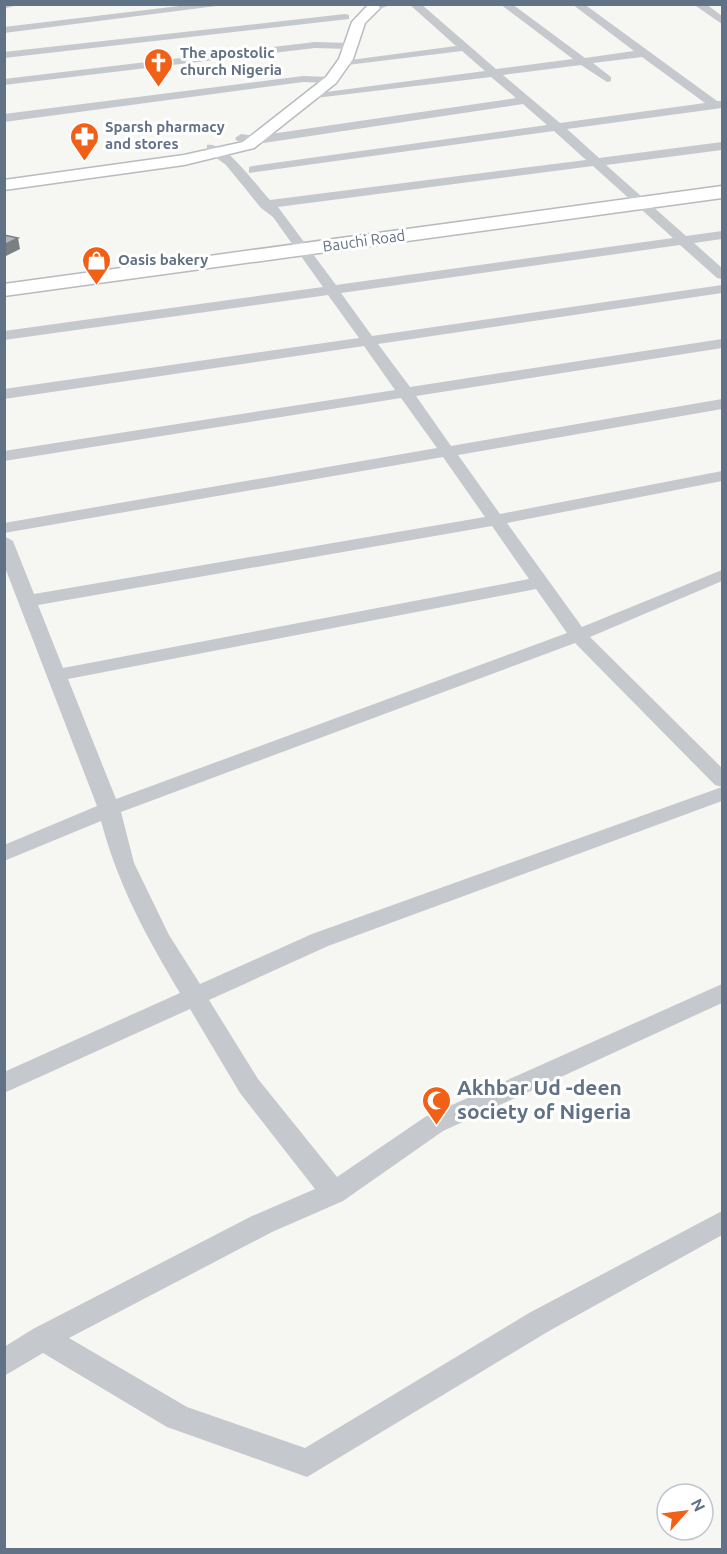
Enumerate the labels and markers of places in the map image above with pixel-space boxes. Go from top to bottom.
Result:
place label: The apostolic church Nigeria [180,44,282,78]
church icon: The apostolic church Nigeria [143,46,175,88]
place label: Sparsh pharmacy and stores [105,118,225,152]
pharmacy icon: Sparsh pharmacy and stores [68,120,100,162]
shop icon: Oasis bakery [81,244,113,286]
place label: Oasis bakery [118,251,208,268]
place label: Akhbar Ud -deen society of Nigeria [457,1075,631,1123]
mosque icon: Akhbar Ud -deen society of Nigeria [420,1084,452,1126]

